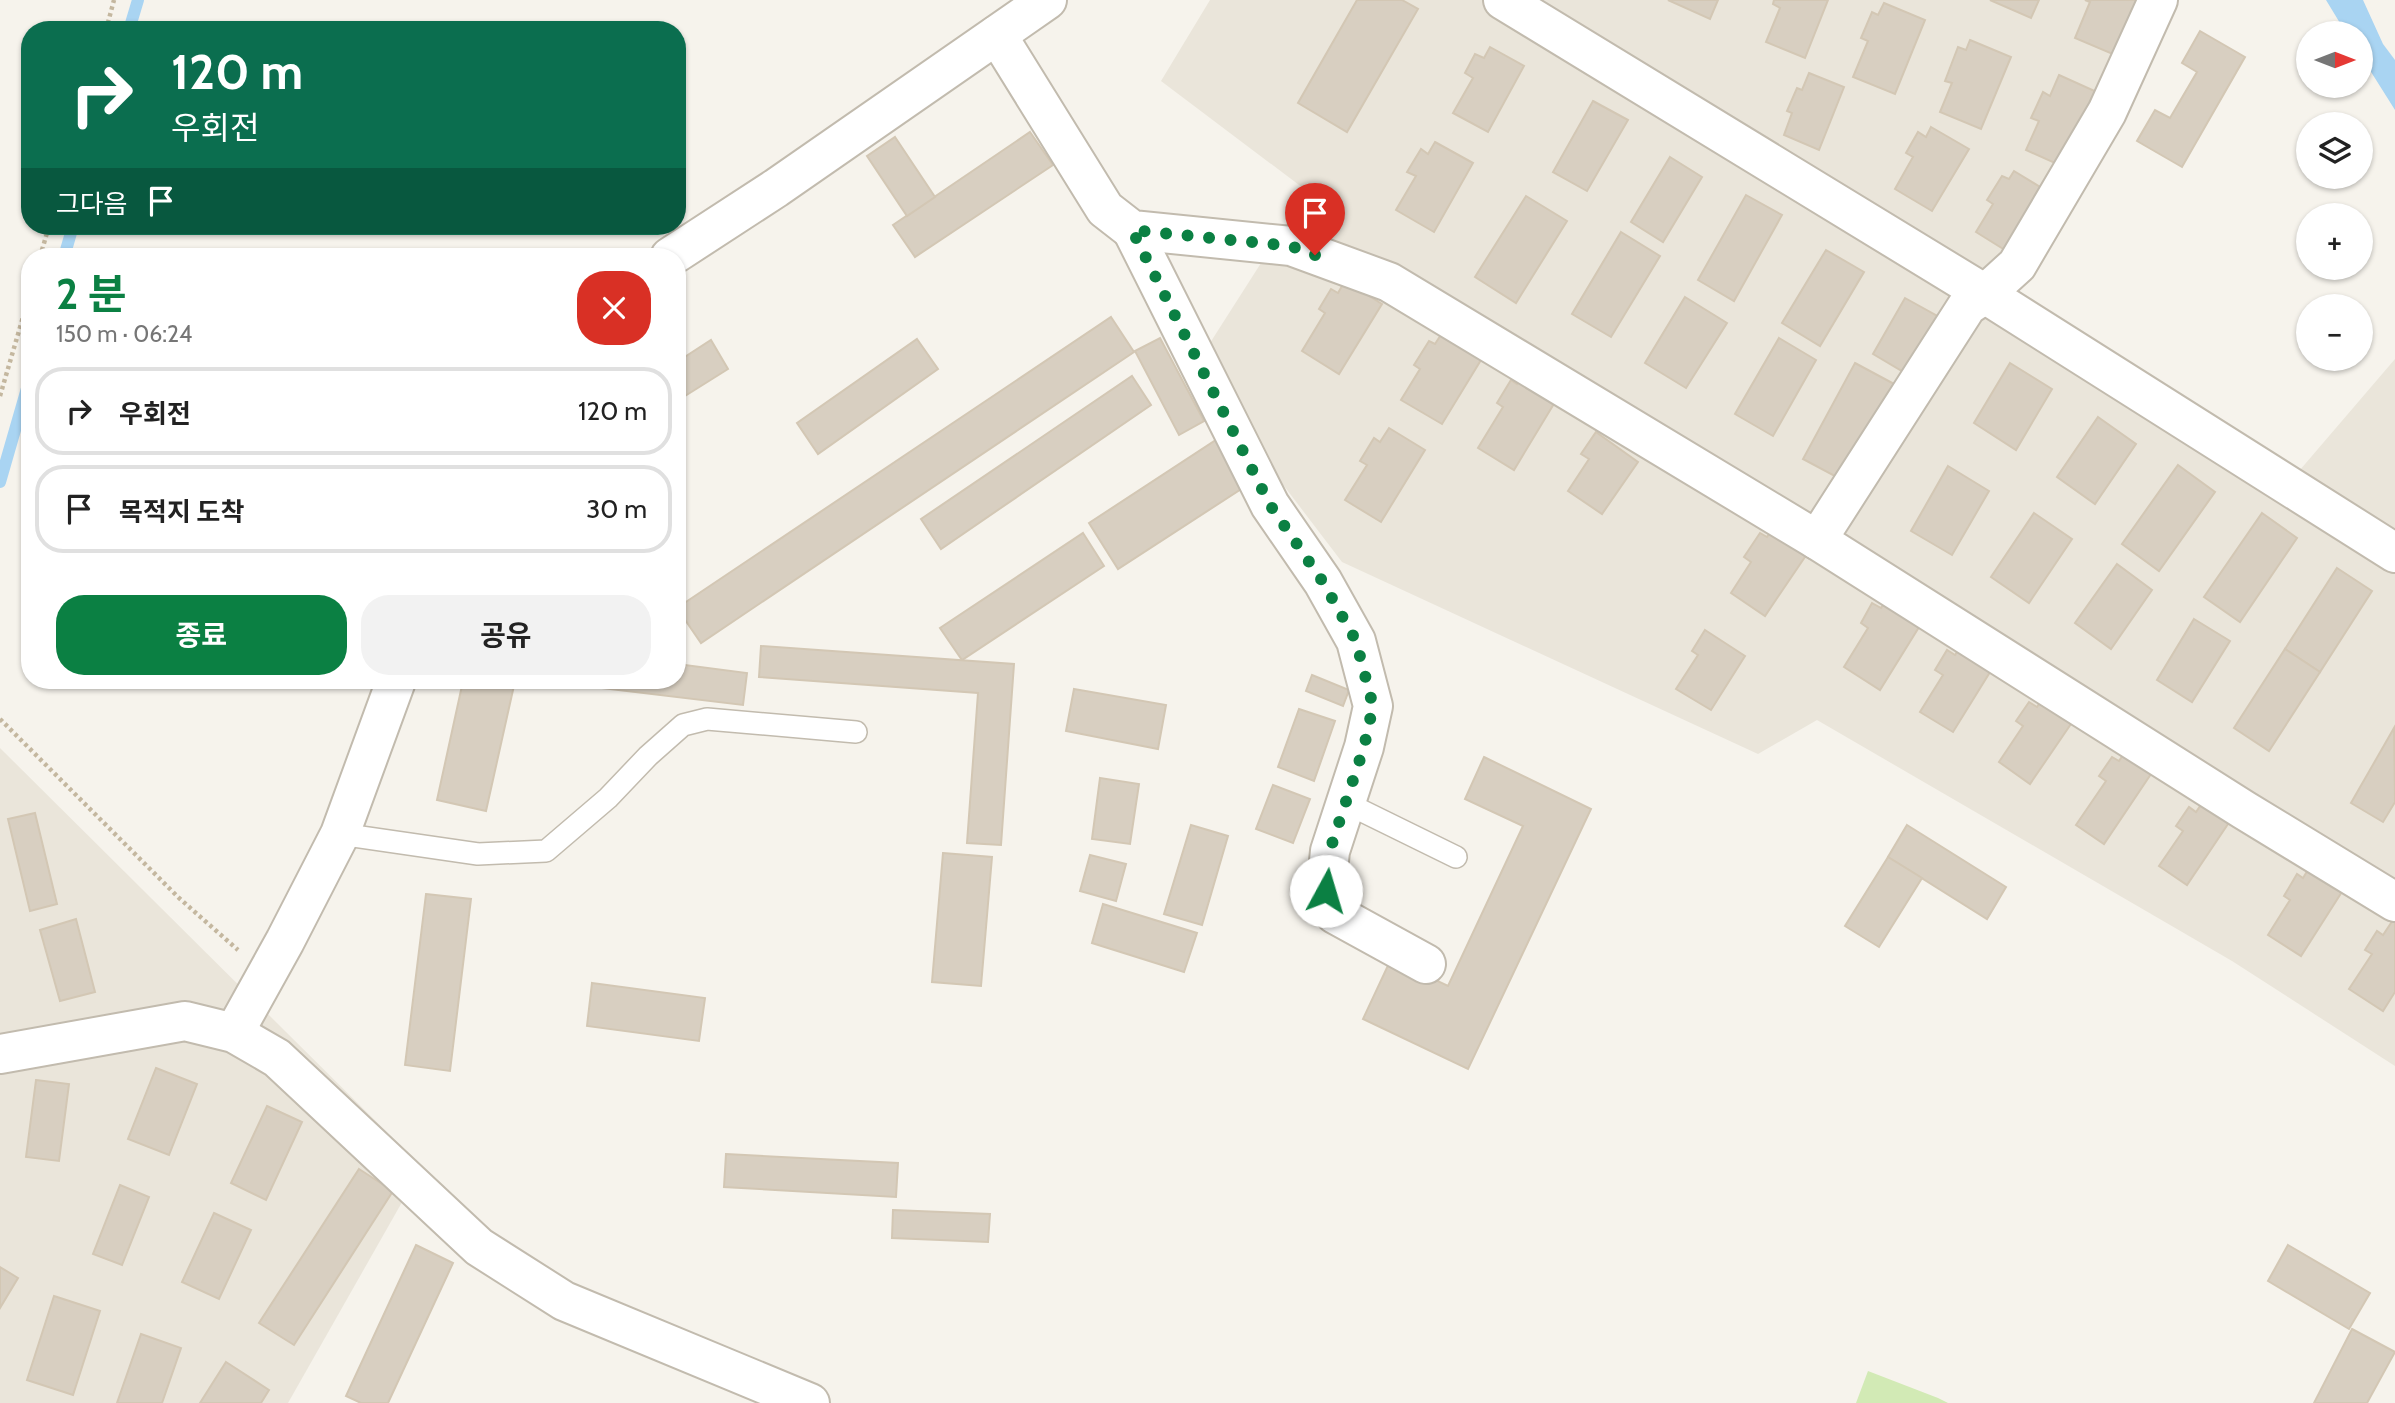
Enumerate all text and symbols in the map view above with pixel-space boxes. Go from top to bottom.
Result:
north arrow [2296,21,2373,98]
map controls [2296,21,2373,371]
text: 120 m [171,42,303,101]
icon: right [56,49,147,140]
text: 우회전 [171,108,259,147]
button: layers [2296,112,2373,189]
icon: arrive [142,182,180,220]
pin [1285,183,1345,255]
text: 그다음 [56,188,128,220]
icon: arrive [1296,194,1334,232]
button: + [2296,203,2373,280]
text: 2 분 [56,268,126,320]
button: close [577,271,651,345]
button: − [2296,294,2373,371]
text: 150 m · 06:24 [56,320,192,348]
icon: right [60,392,98,430]
text: 120 m [578,395,647,427]
text: 우회전 [119,398,191,430]
icon: arrive [60,490,98,528]
text: 30 m [586,493,647,525]
text: 목적지 도착 [119,496,244,528]
button: 종료 [56,595,347,675]
button: 공유 [361,595,651,675]
position arrow [1289,854,1363,928]

